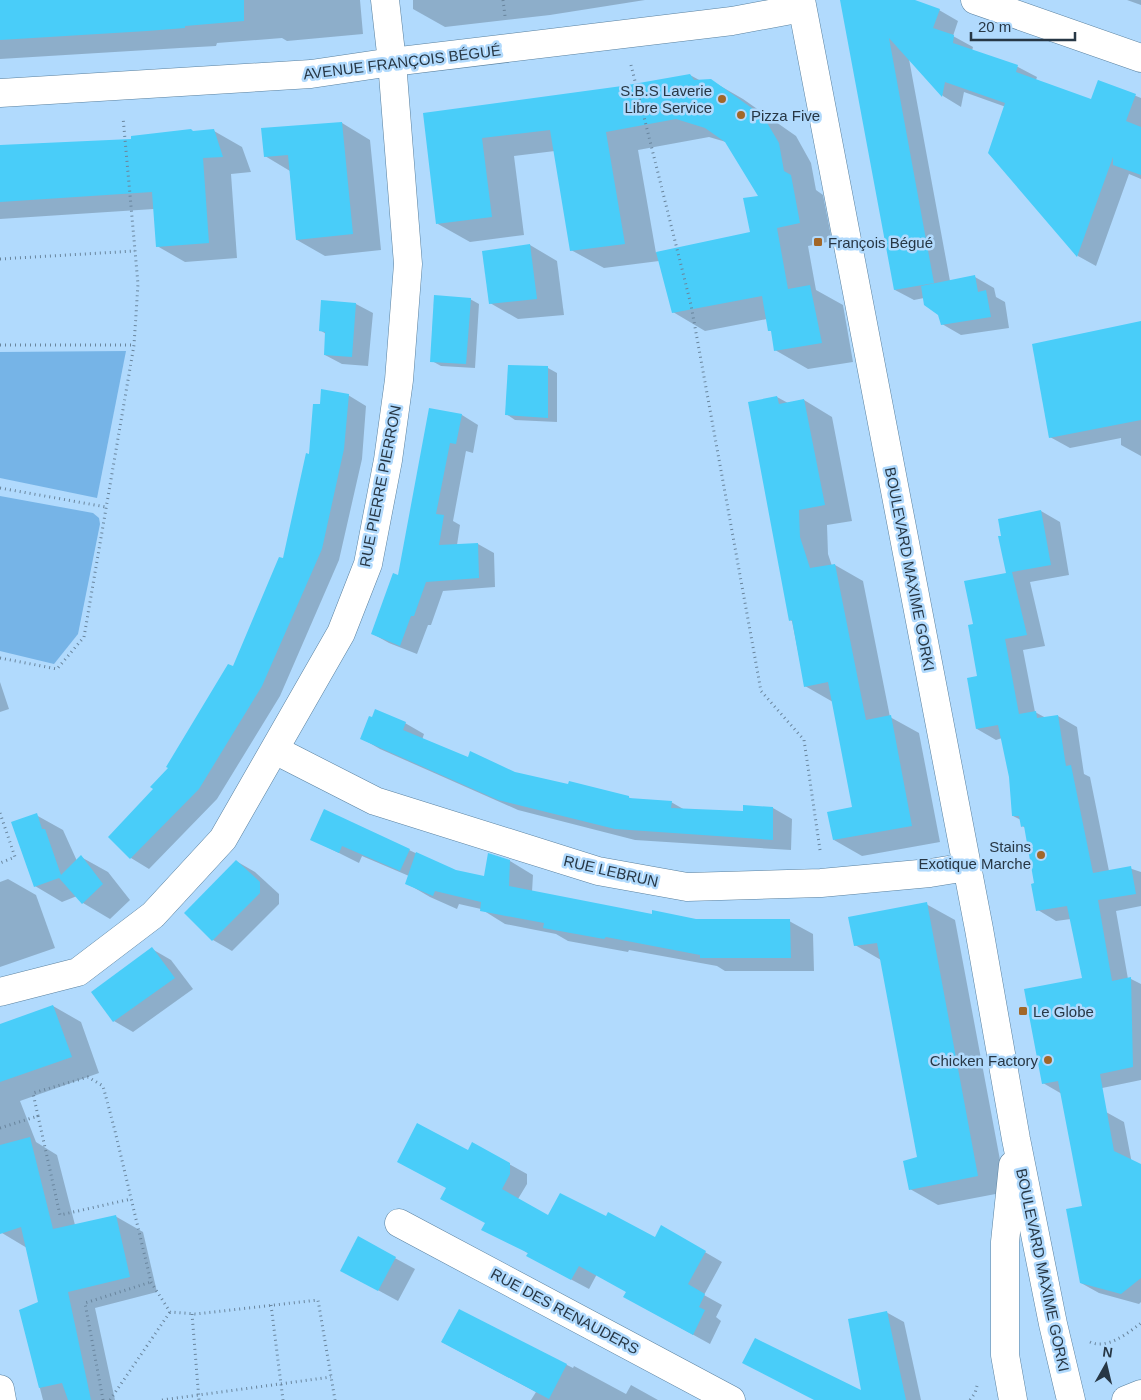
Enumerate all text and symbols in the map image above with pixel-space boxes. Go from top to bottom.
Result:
scale bar [971,10,1075,42]
text: 20 m [978,18,1011,35]
street label: AVENUE FRANÇOIS BÉGUÉ [302,41,502,83]
place label: S.B.S Laverie Libre Service [620,82,712,116]
marker: S.B.S Laverie Libre Service [716,93,728,105]
place label: Pizza Five [751,107,820,124]
marker: Pizza Five [735,109,747,121]
place label: François Bégué [828,234,933,251]
marker: François Bégué [812,236,824,248]
street label: RUE PIERRE PIERRON [356,404,404,568]
street label: BOULEVARD MAXIME GORKI [882,466,938,672]
place label: Stains Exotique Marche [918,838,1031,872]
marker: Stains Exotique Marche [1035,849,1047,861]
street label: RUE LEBRUN [562,852,660,890]
place label: Le Globe [1033,1003,1094,1020]
marker: Le Globe [1017,1005,1029,1017]
place label: Chicken Factory [930,1052,1038,1069]
marker: Chicken Factory [1042,1054,1054,1066]
street label: BOULEVARD MAXIME GORKI [1013,1167,1073,1373]
street label: RUE DES RENAUDERS [488,1265,642,1357]
north arrow [1081,1340,1131,1390]
text: N [1102,1343,1114,1361]

